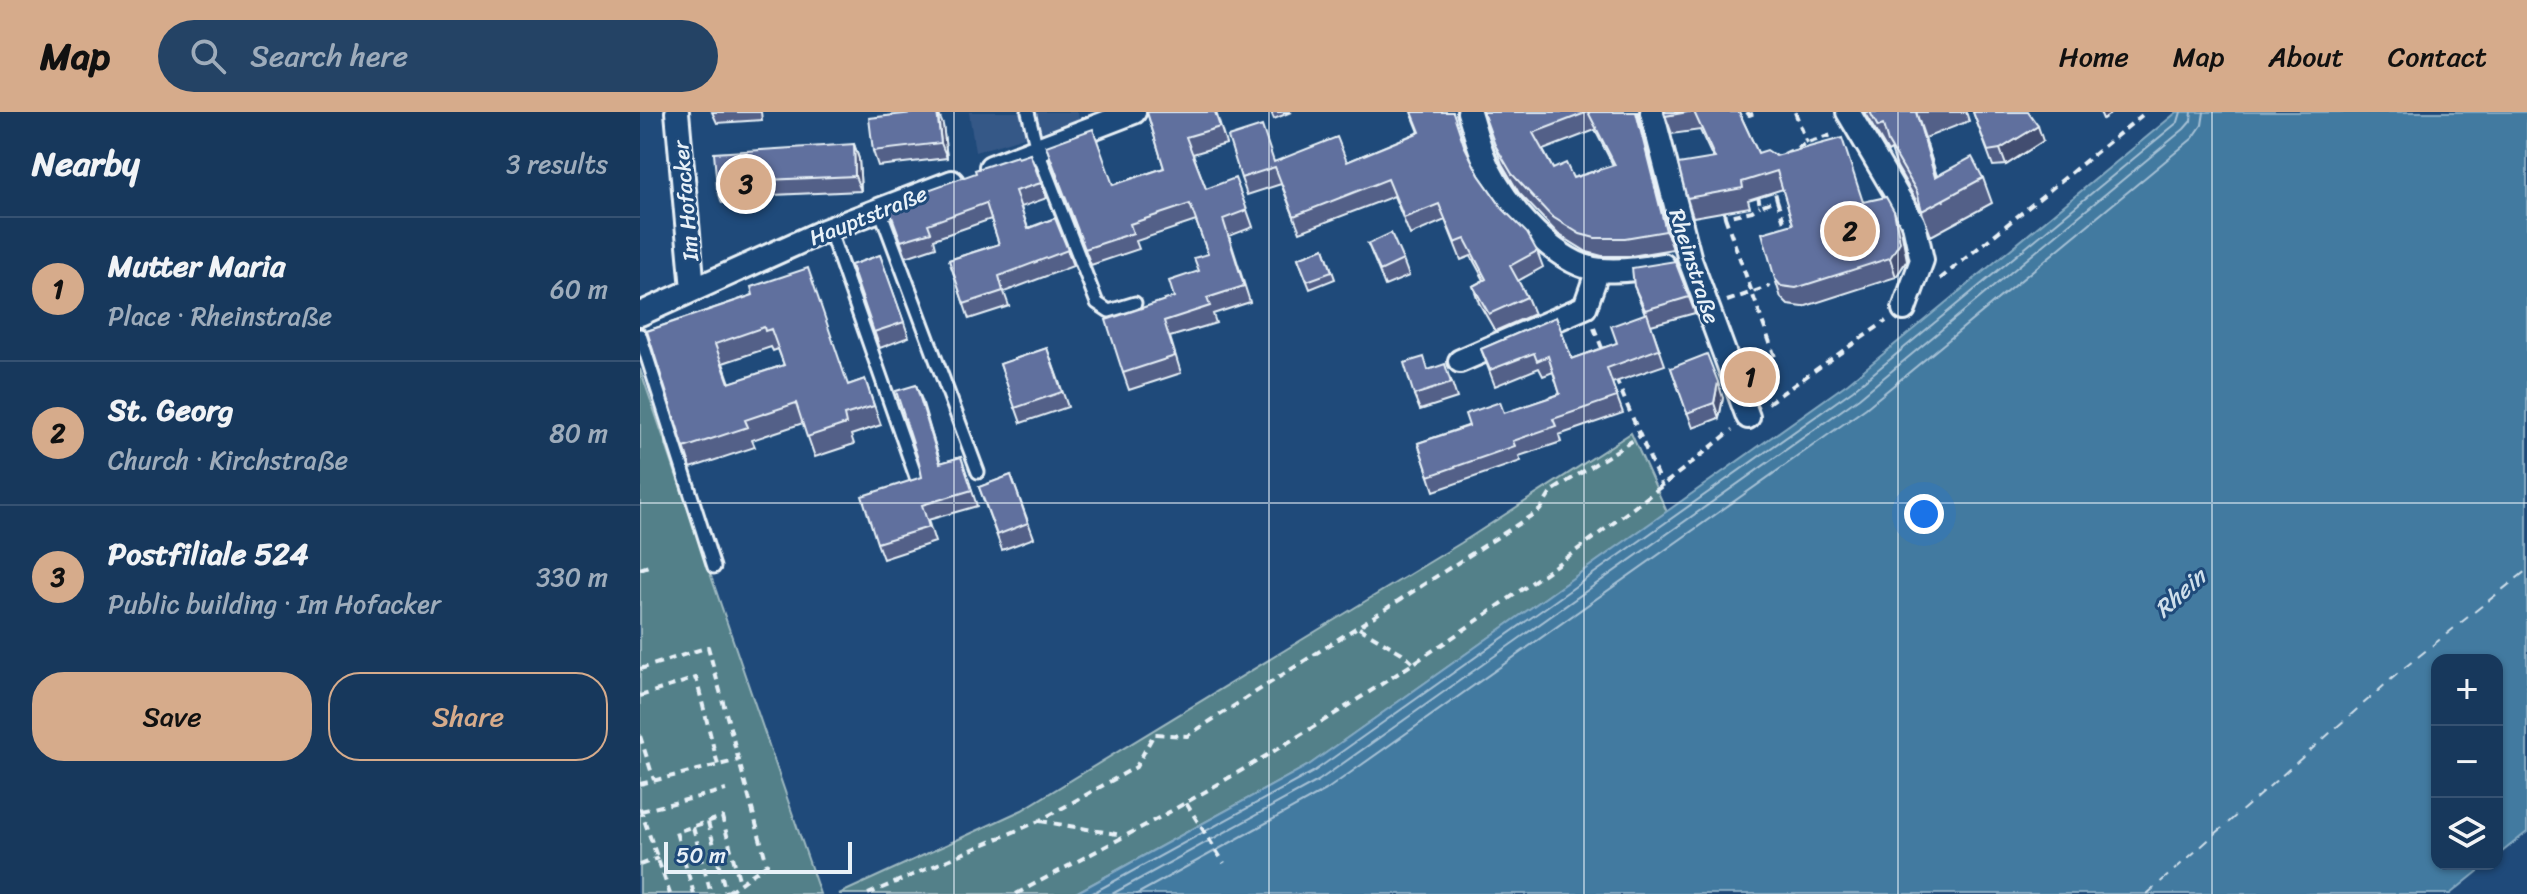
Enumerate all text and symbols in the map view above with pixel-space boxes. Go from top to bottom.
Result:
search box [158,20,718,92]
text: Map [40,23,110,90]
text: Search here [250,29,408,83]
text: Home [2059,32,2129,81]
text: Map [2173,32,2224,81]
text: About [2268,32,2344,81]
text: Contact [2388,32,2487,81]
icon: search [186,34,230,78]
text: Nearby [32,134,140,194]
street label: Im Hofacker [661,137,710,264]
text: 3 results [506,141,608,187]
pin: 3 [720,154,772,214]
street label: Hauptstraße [803,174,933,257]
pin: 2 [1824,201,1876,261]
street label: Rheinstraße [1658,203,1732,329]
text: Mutter Maria [108,239,285,293]
text: 1 [52,266,64,312]
text: 60 m [550,266,608,312]
text: Place · Rheinstraße [108,293,332,339]
pin: 1 [1724,347,1776,407]
text: St. Georg [108,383,234,437]
text: 2 [50,410,66,456]
text: 80 m [549,410,608,456]
text: Church · Kirchstraße [108,437,348,483]
your location [1904,494,1944,534]
text: Postfiliale 524 [108,527,309,581]
text: 3 [51,554,65,600]
text: 330 m [536,554,608,600]
water label: Rhein [2144,556,2218,628]
text: Public building · Im Hofacker [108,581,441,627]
map controls [2431,654,2503,870]
button: + [2431,654,2503,726]
button: Save [32,672,312,761]
button: Share [328,672,608,761]
button: − [2431,726,2503,798]
button: layers [2431,798,2503,870]
text: 50 m [676,836,726,875]
scale bar [664,838,852,874]

